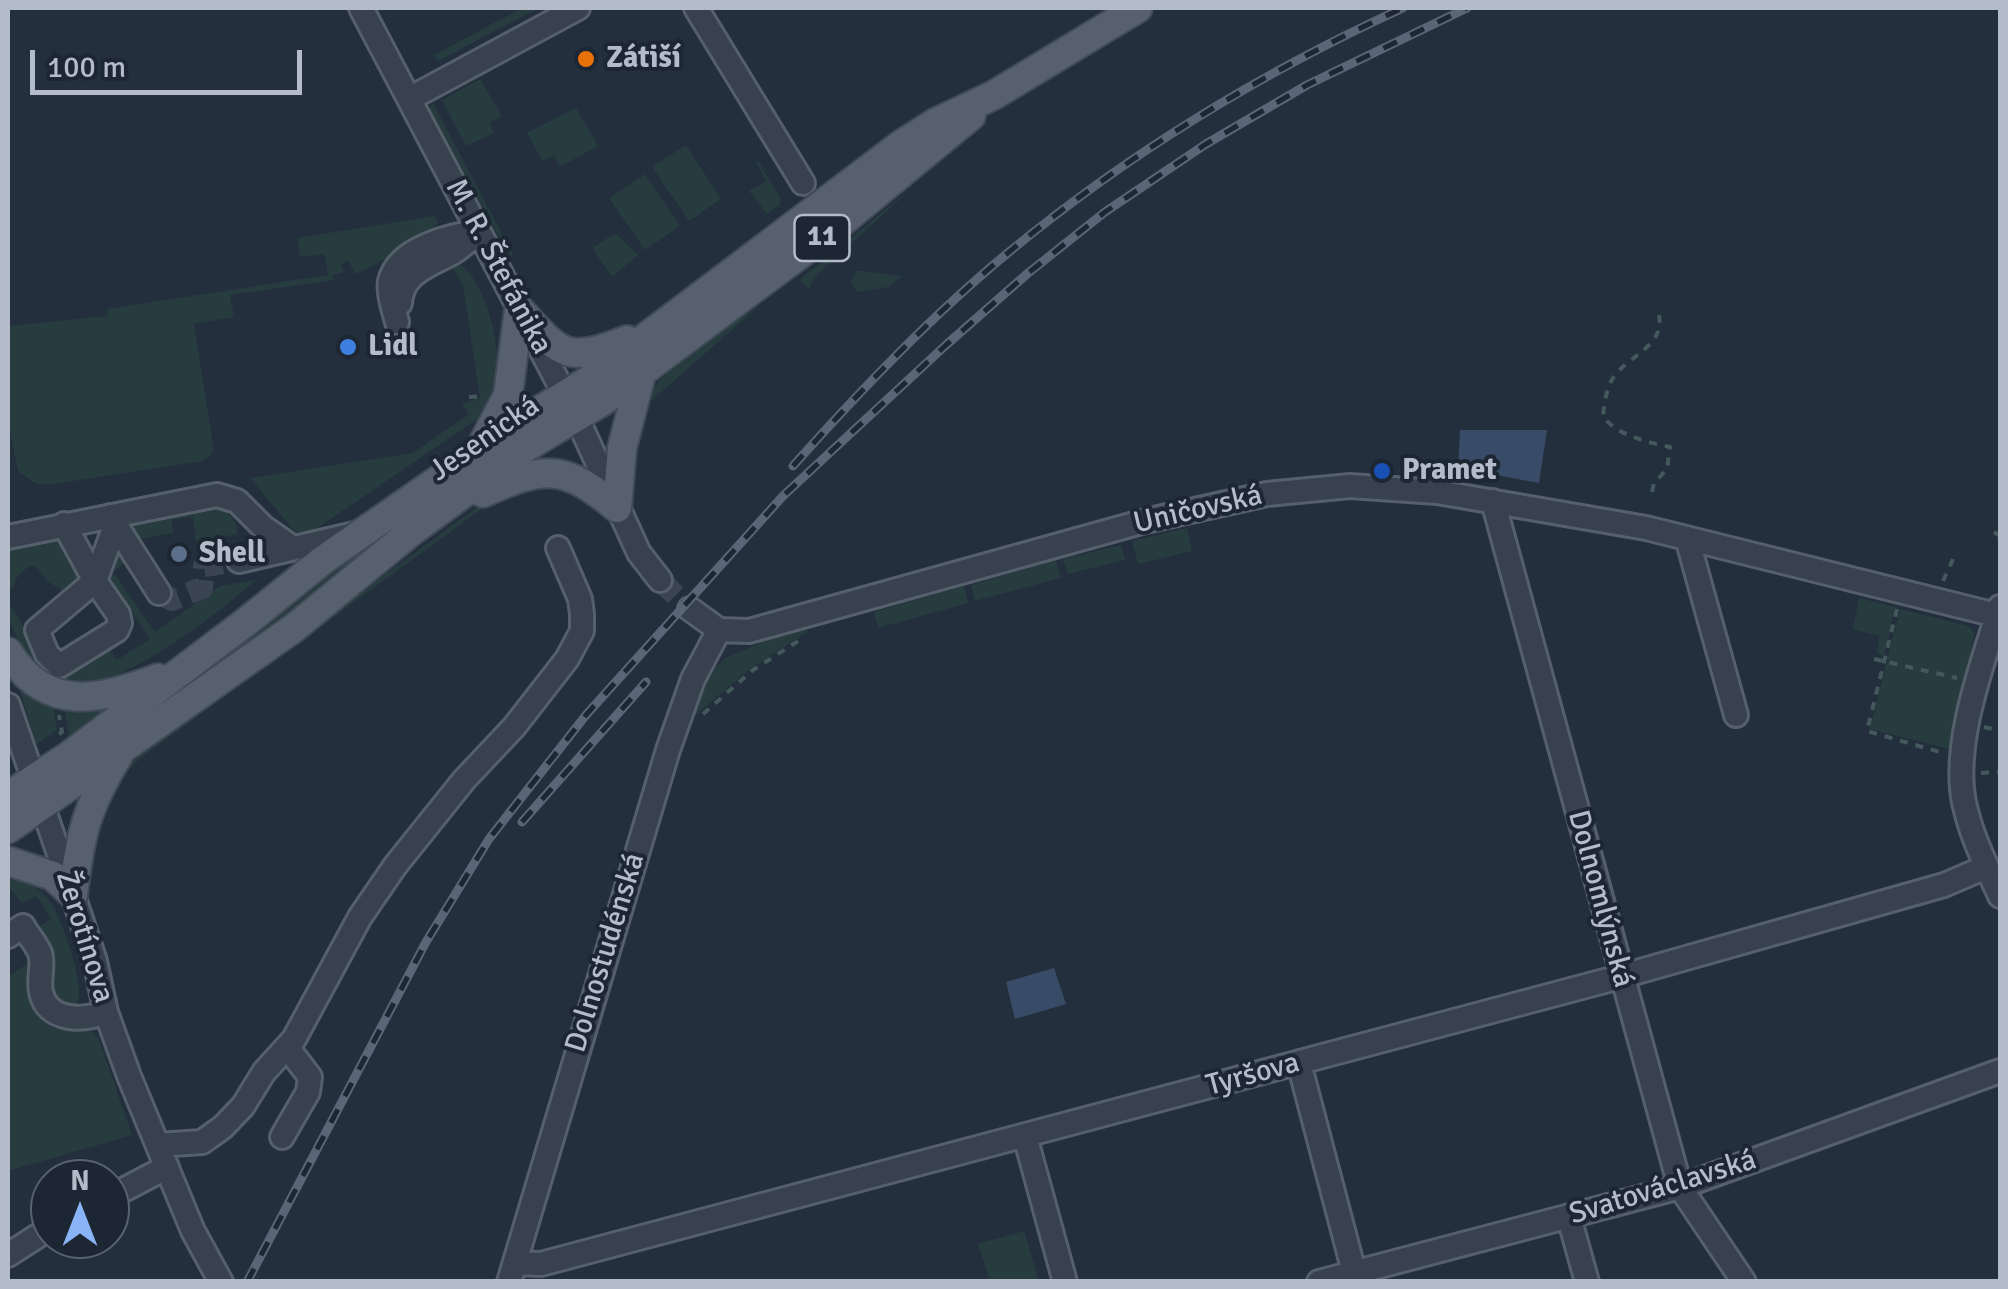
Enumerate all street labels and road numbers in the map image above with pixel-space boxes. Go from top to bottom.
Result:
street label: M. R. Štefánika [437,173,559,361]
road number: 11 [794,215,850,261]
street label: Jesenická [423,388,547,490]
street label: Uničovská [1130,478,1266,542]
street label: Dolnomlýnská [1559,806,1641,992]
street label: Dolnostudénská [559,849,653,1057]
street label: Žerotínova [47,867,121,1007]
street label: Tyršova [1202,1045,1304,1105]
street label: Svatováclavská [1565,1142,1761,1234]

